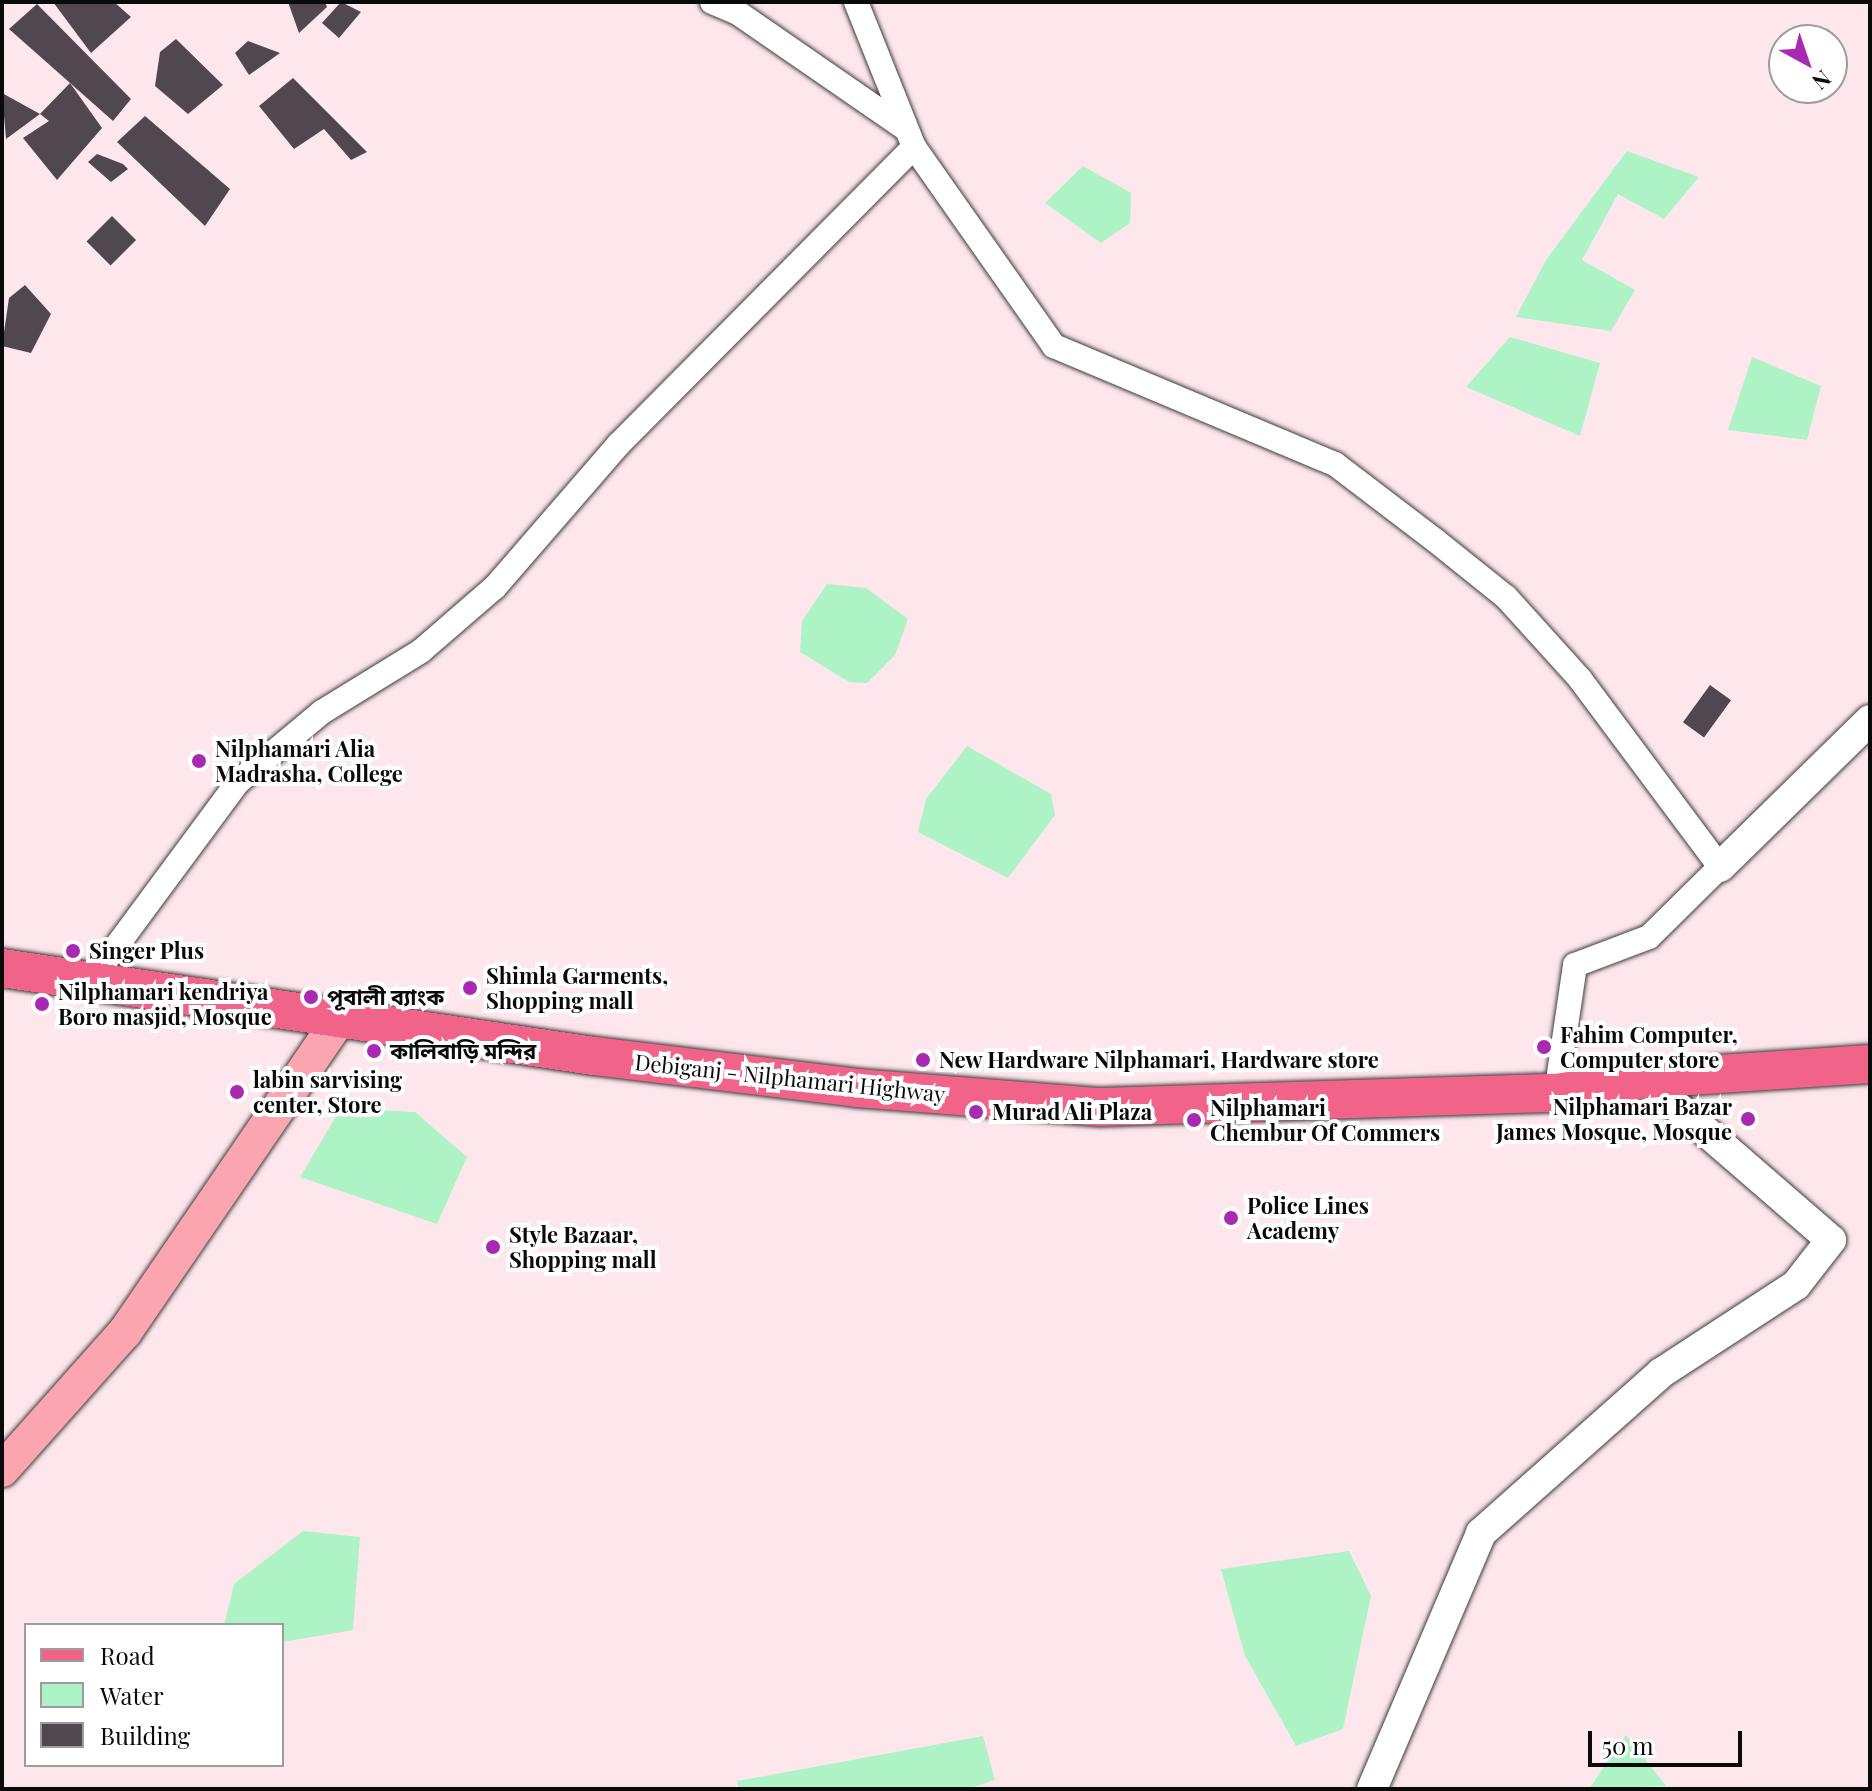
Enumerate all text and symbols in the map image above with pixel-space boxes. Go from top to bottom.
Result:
north arrow [1768,24,1848,104]
text: N [1806,64,1838,97]
place label: Nilphamari Alia Madrasha, College [215,735,403,786]
marker: Nilphamari Alia Madrasha, College [190,752,208,770]
place label: Singer Plus [89,938,205,964]
marker: Singer Plus [64,942,82,960]
place label: Shimla Garments, Shopping mall [486,962,668,1014]
place label: Nilphamari kendriya Boro masjid, Mosque [58,978,272,1030]
marker: Shimla Garments, Shopping mall [461,979,479,997]
place label: পূবালী ব্যাংক [327,984,444,1010]
marker: পূবালী ব্যাংক [302,988,320,1006]
marker: Nilphamari kendriya Boro masjid, Mosque [33,995,51,1013]
place label: Fahim Computer, Computer store [1560,1021,1738,1072]
place label: কালিবাড়ি মন্দির [390,1038,536,1064]
marker: Fahim Computer, Computer store [1535,1038,1553,1056]
marker: কালিবাড়ি মন্দির [365,1042,383,1060]
place label: New Hardware Nilphamari, Hardware store [939,1047,1379,1073]
street label: Debiganj - Nilphamari Highway [633,1049,947,1107]
marker: New Hardware Nilphamari, Hardware store [914,1051,932,1069]
place label: labin sarvising center, Store [253,1066,402,1118]
marker: labin sarvising center, Store [228,1083,246,1101]
place label: Nilphamari Bazar James Mosque, Mosque [1496,1093,1732,1144]
place label: Nilphamari Chembur Of Commers [1210,1094,1441,1146]
place label: Murad Ali Plaza [992,1099,1153,1125]
marker: Murad Ali Plaza [967,1103,985,1121]
marker: Nilphamari Bazar James Mosque, Mosque [1739,1110,1757,1128]
marker: Nilphamari Chembur Of Commers [1185,1111,1203,1129]
place label: Police Lines Academy [1247,1192,1369,1244]
marker: Police Lines Academy [1222,1209,1240,1227]
place label: Style Bazaar, Shopping mall [509,1221,657,1272]
marker: Style Bazaar, Shopping mall [484,1238,502,1256]
legend [24,1623,284,1767]
text: Road [100,1639,155,1671]
text: Water [100,1679,164,1711]
scale bar [1592,1715,1746,1765]
text: Building [100,1719,190,1751]
text: 50 m [1602,1729,1654,1761]

